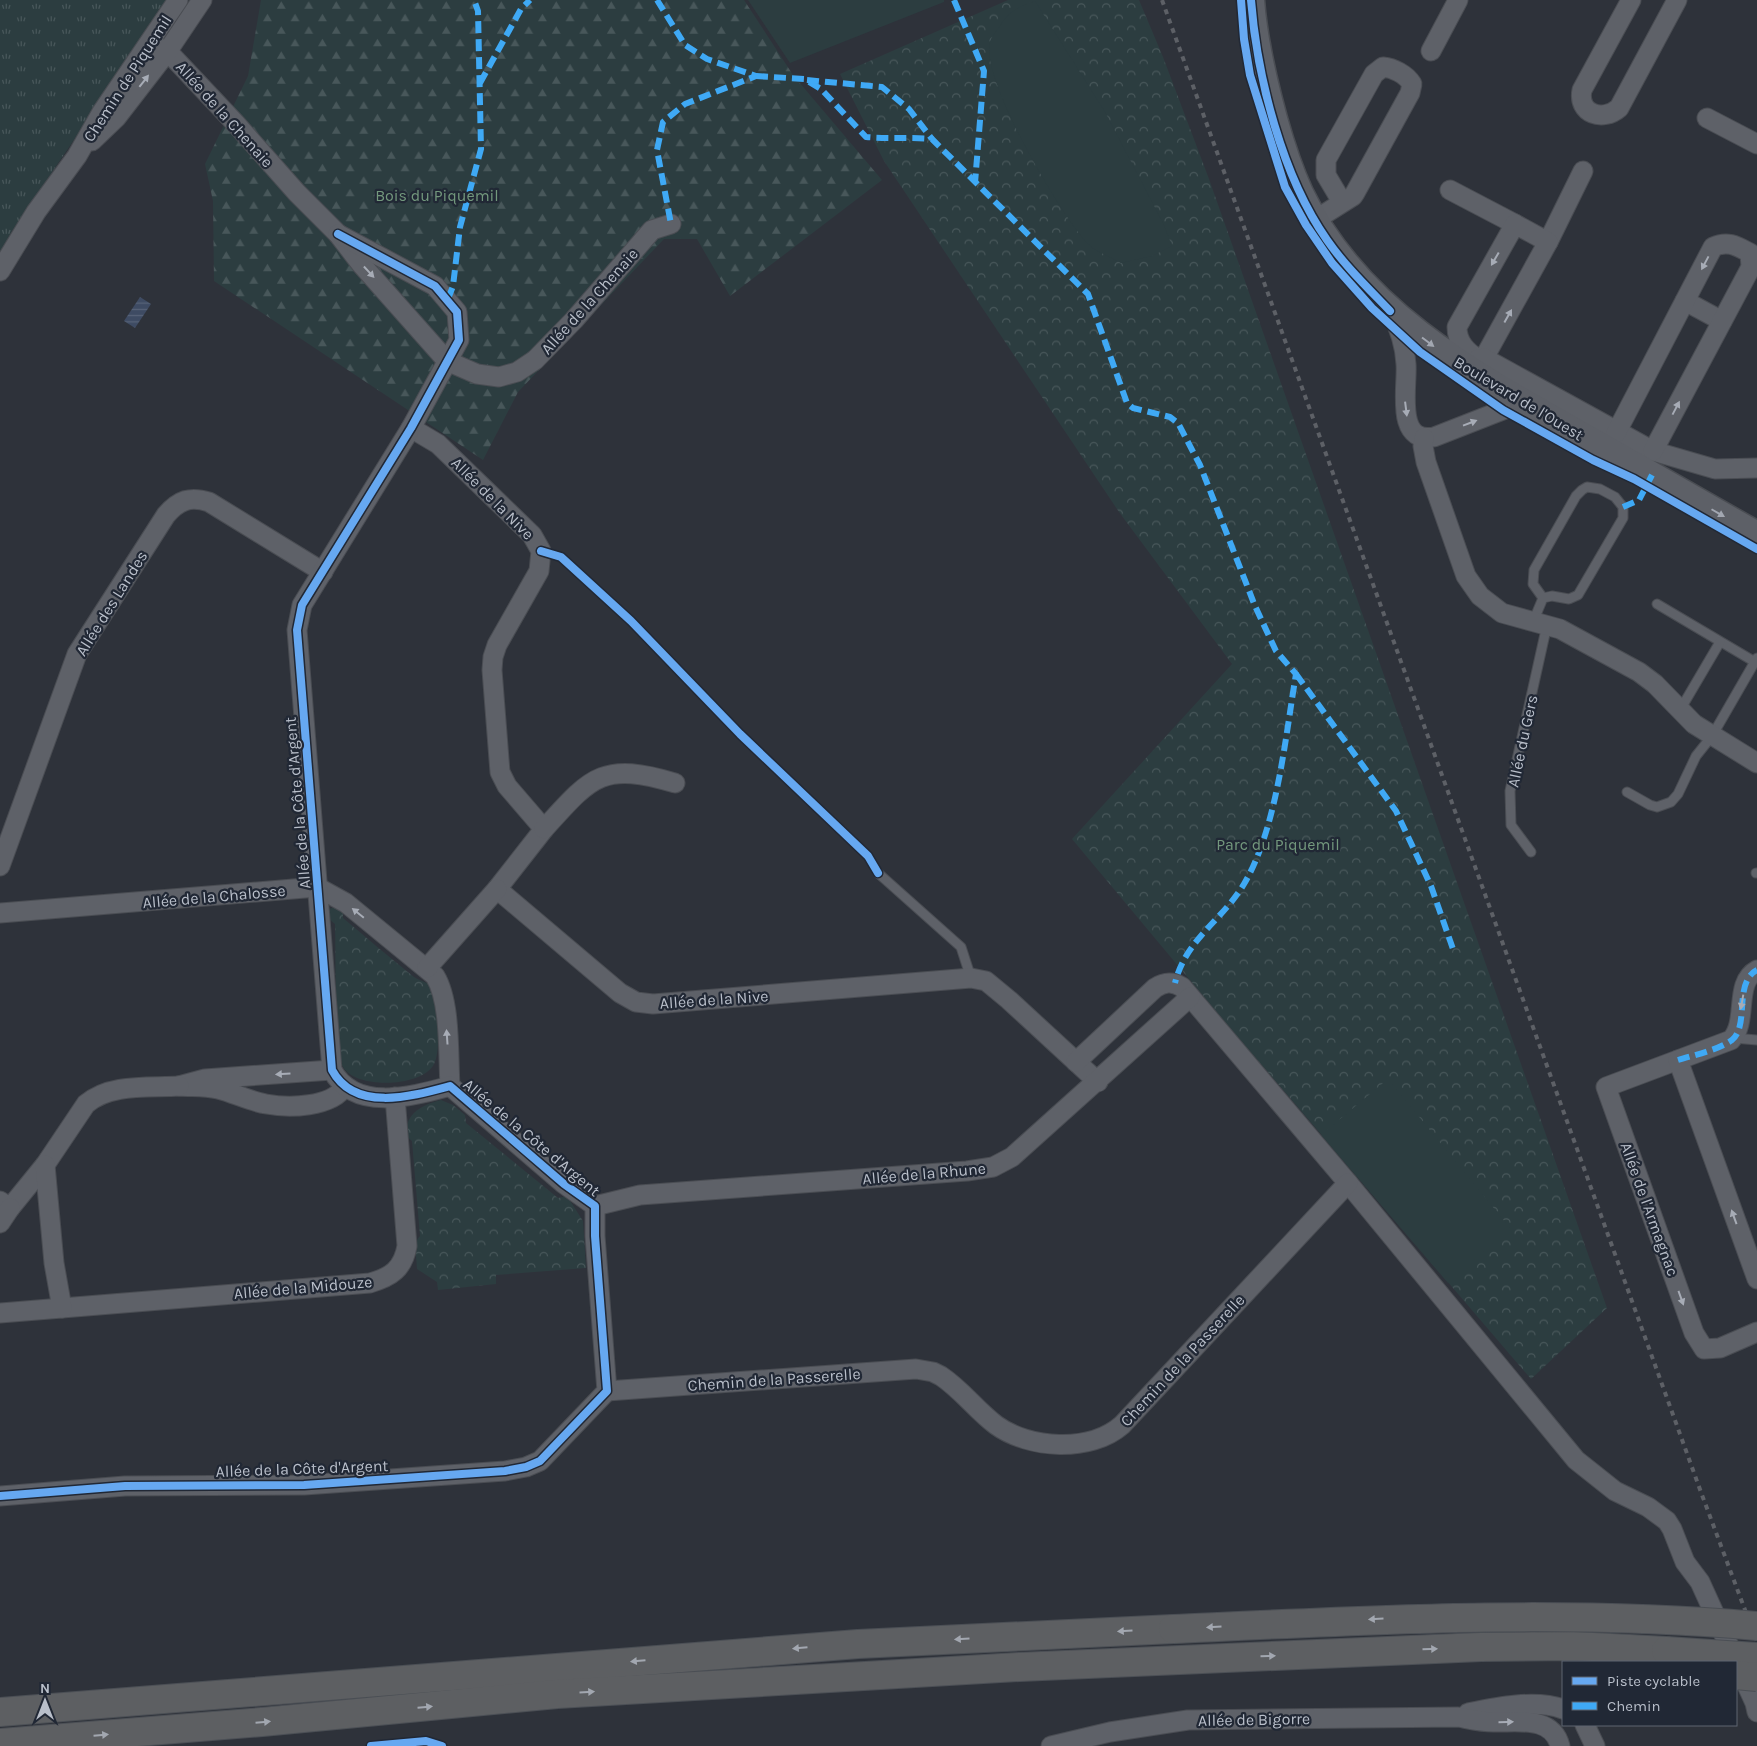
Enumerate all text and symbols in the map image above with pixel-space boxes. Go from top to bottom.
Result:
street label: Chemin de Piquemil [79,11,176,145]
street label: Allée de la Chenaie [172,57,277,171]
one-way arrow [139,75,150,88]
park label: Bois du Piquemil [375,186,499,205]
street label: Allée de la Chenaie [537,244,642,358]
one-way arrow [1490,252,1499,265]
one-way arrow [1701,256,1709,270]
one-way arrow [363,266,375,278]
one-way arrow [1503,309,1512,322]
one-way arrow [1421,337,1435,347]
street label: Boulevard de l'Ouest [1451,352,1587,445]
one-way arrow [1672,401,1680,415]
one-way arrow [1402,402,1410,418]
one-way arrow [1463,419,1478,427]
street label: Allée de la Nive [447,453,538,544]
one-way arrow [1711,509,1725,518]
street label: Allée des Landes [71,547,151,659]
street label: Allée du Gers [1503,693,1542,789]
street label: Allée de la Côte d'Argent [281,716,314,890]
park label: Parc du Piquemil [1216,835,1340,854]
street label: Allée de la Chalosse [142,881,286,912]
one-way arrow [352,908,365,918]
street label: Allée de la Nive [659,986,769,1013]
one-way arrow [1738,994,1746,1010]
one-way arrow [442,1029,450,1045]
one-way arrow [275,1070,291,1078]
street label: Allée de la Côte d'Argent [459,1075,604,1200]
street label: Allée de l'Armagnac [1616,1140,1683,1279]
street label: Allée de la Rhune [861,1159,987,1188]
one-way arrow [1730,1209,1738,1224]
street label: Allée de la Midouze [233,1272,373,1303]
street label: Chemin de la Passerelle [1116,1290,1248,1430]
one-way arrow [1677,1291,1685,1306]
street label: Chemin de la Passerelle [687,1364,861,1395]
street label: Allée de la Côte d'Argent [215,1456,389,1481]
one-way arrow [1368,1616,1384,1624]
one-way arrow [1206,1623,1222,1631]
one-way arrow [1116,1628,1132,1636]
one-way arrow [954,1635,970,1643]
one-way arrow [792,1644,808,1652]
one-way arrow [1422,1645,1438,1653]
one-way arrow [1260,1651,1276,1659]
one-way arrow [630,1657,646,1665]
legend [1562,1661,1737,1726]
text: Piste cyclable [1607,1672,1700,1690]
north arrow [20,1676,70,1726]
text: N [40,1680,50,1697]
one-way arrow [579,1688,595,1696]
text: Chemin [1607,1697,1661,1715]
one-way arrow [417,1703,433,1711]
street label: Allée de Bigorre [1198,1709,1310,1730]
one-way arrow [255,1718,271,1726]
one-way arrow [1499,1718,1515,1726]
one-way arrow [93,1731,109,1739]

